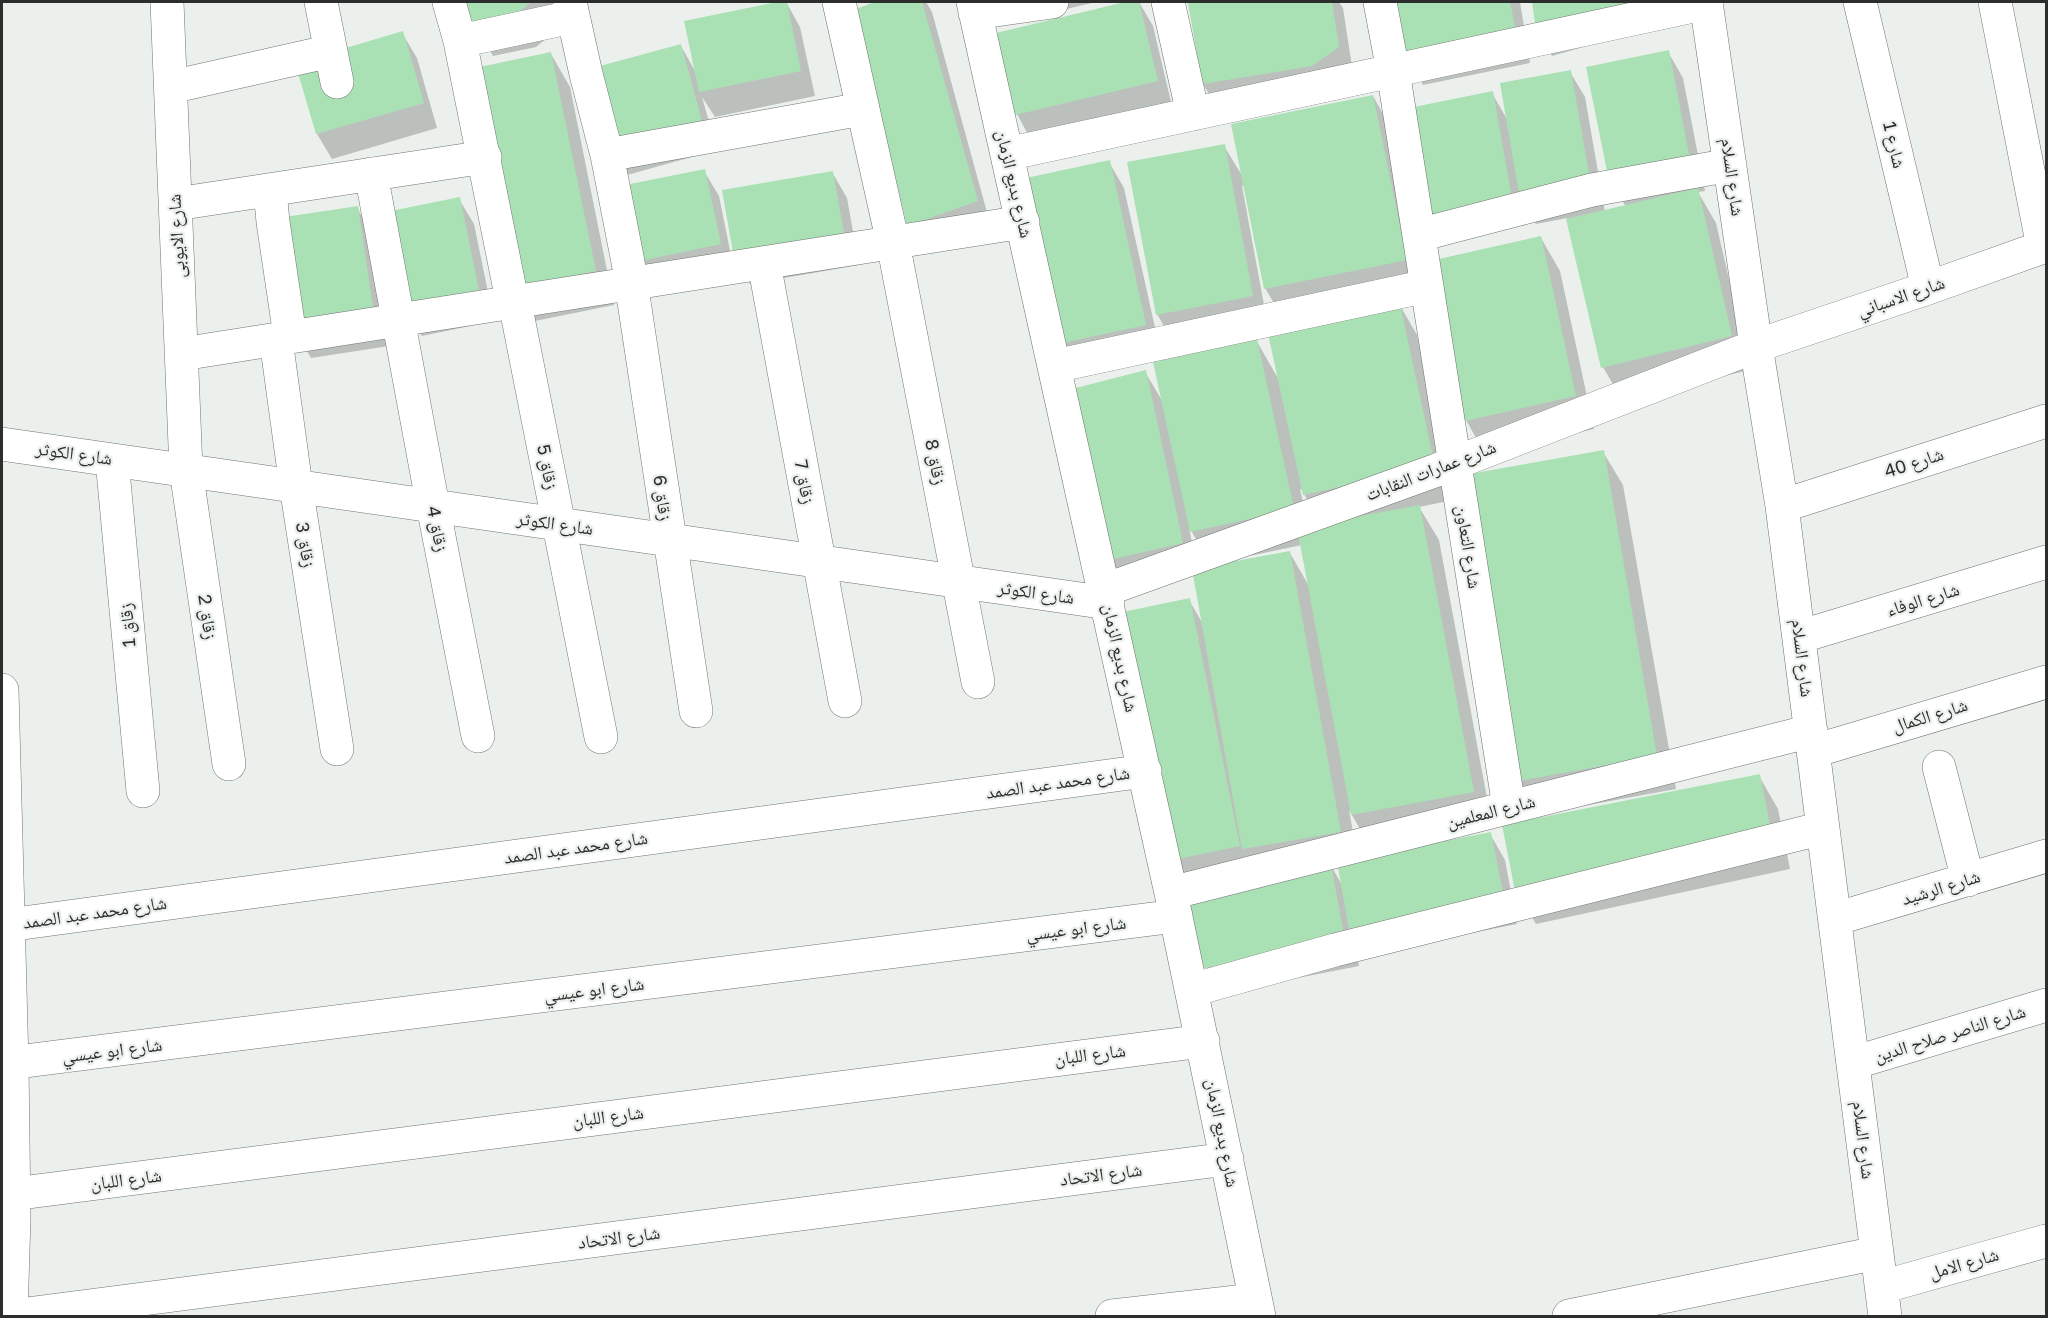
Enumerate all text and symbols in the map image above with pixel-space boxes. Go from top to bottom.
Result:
street label: شارع 1 [1878,119,1910,171]
street label: شارع بديع الزمان [991,128,1037,240]
street label: شارع السلام [1716,137,1748,217]
street label: شارع الايوبى [164,193,190,279]
street label: شارع الاسباني [1854,272,1948,322]
street label: شارع عمارات النقابات [1363,436,1499,506]
street label: زقاق 8 [920,437,950,487]
street label: شارع الكوثر [34,438,114,470]
street label: زقاق 5 [532,443,562,491]
street label: شارع 40 [1882,443,1946,483]
street label: زقاق 7 [789,458,819,506]
street label: زقاق 6 [648,474,676,522]
street label: زقاق 4 [422,504,452,554]
street label: شارع التعاون [1451,504,1485,590]
street label: شارع الكوثر [515,508,595,540]
street label: زقاق 3 [291,521,319,569]
street label: شارع الكوثر [996,577,1076,609]
street label: شارع الوفاء [1884,579,1962,621]
street label: زقاق 2 [193,593,221,641]
street label: زقاق 1 [115,602,141,648]
street label: شارع بديع الزمان [1098,602,1142,714]
street label: شارع السلام [1786,618,1818,698]
street label: شارع الكمال [1890,694,1970,738]
street label: شارع محمد عبد الصمد [985,762,1131,804]
street label: شارع المعلمين [1444,791,1538,833]
street label: شارع محمد عبد الصمد [503,827,649,869]
street label: شارع الرشيد [1899,866,1983,910]
street label: شارع محمد عبد الصمد [22,892,168,934]
street label: شارع ابو عيسي [1025,912,1127,946]
street label: شارع ابو عيسي [543,973,645,1007]
street label: شارع الناصر صلاح الدين [1872,1001,2028,1067]
street label: شارع ابو عيسي [61,1034,163,1068]
street label: شارع اللبان [1053,1040,1127,1070]
street label: شارع بديع الزمان [1201,1077,1243,1189]
street label: شارع السلام [1847,1100,1879,1180]
street label: شارع اللبان [571,1102,645,1132]
street label: شارع الاتحاد [1059,1159,1143,1191]
street label: شارع اللبان [89,1165,163,1195]
street label: شارع الاتحاد [577,1222,661,1254]
street label: شارع الامل [1927,1244,2001,1284]

